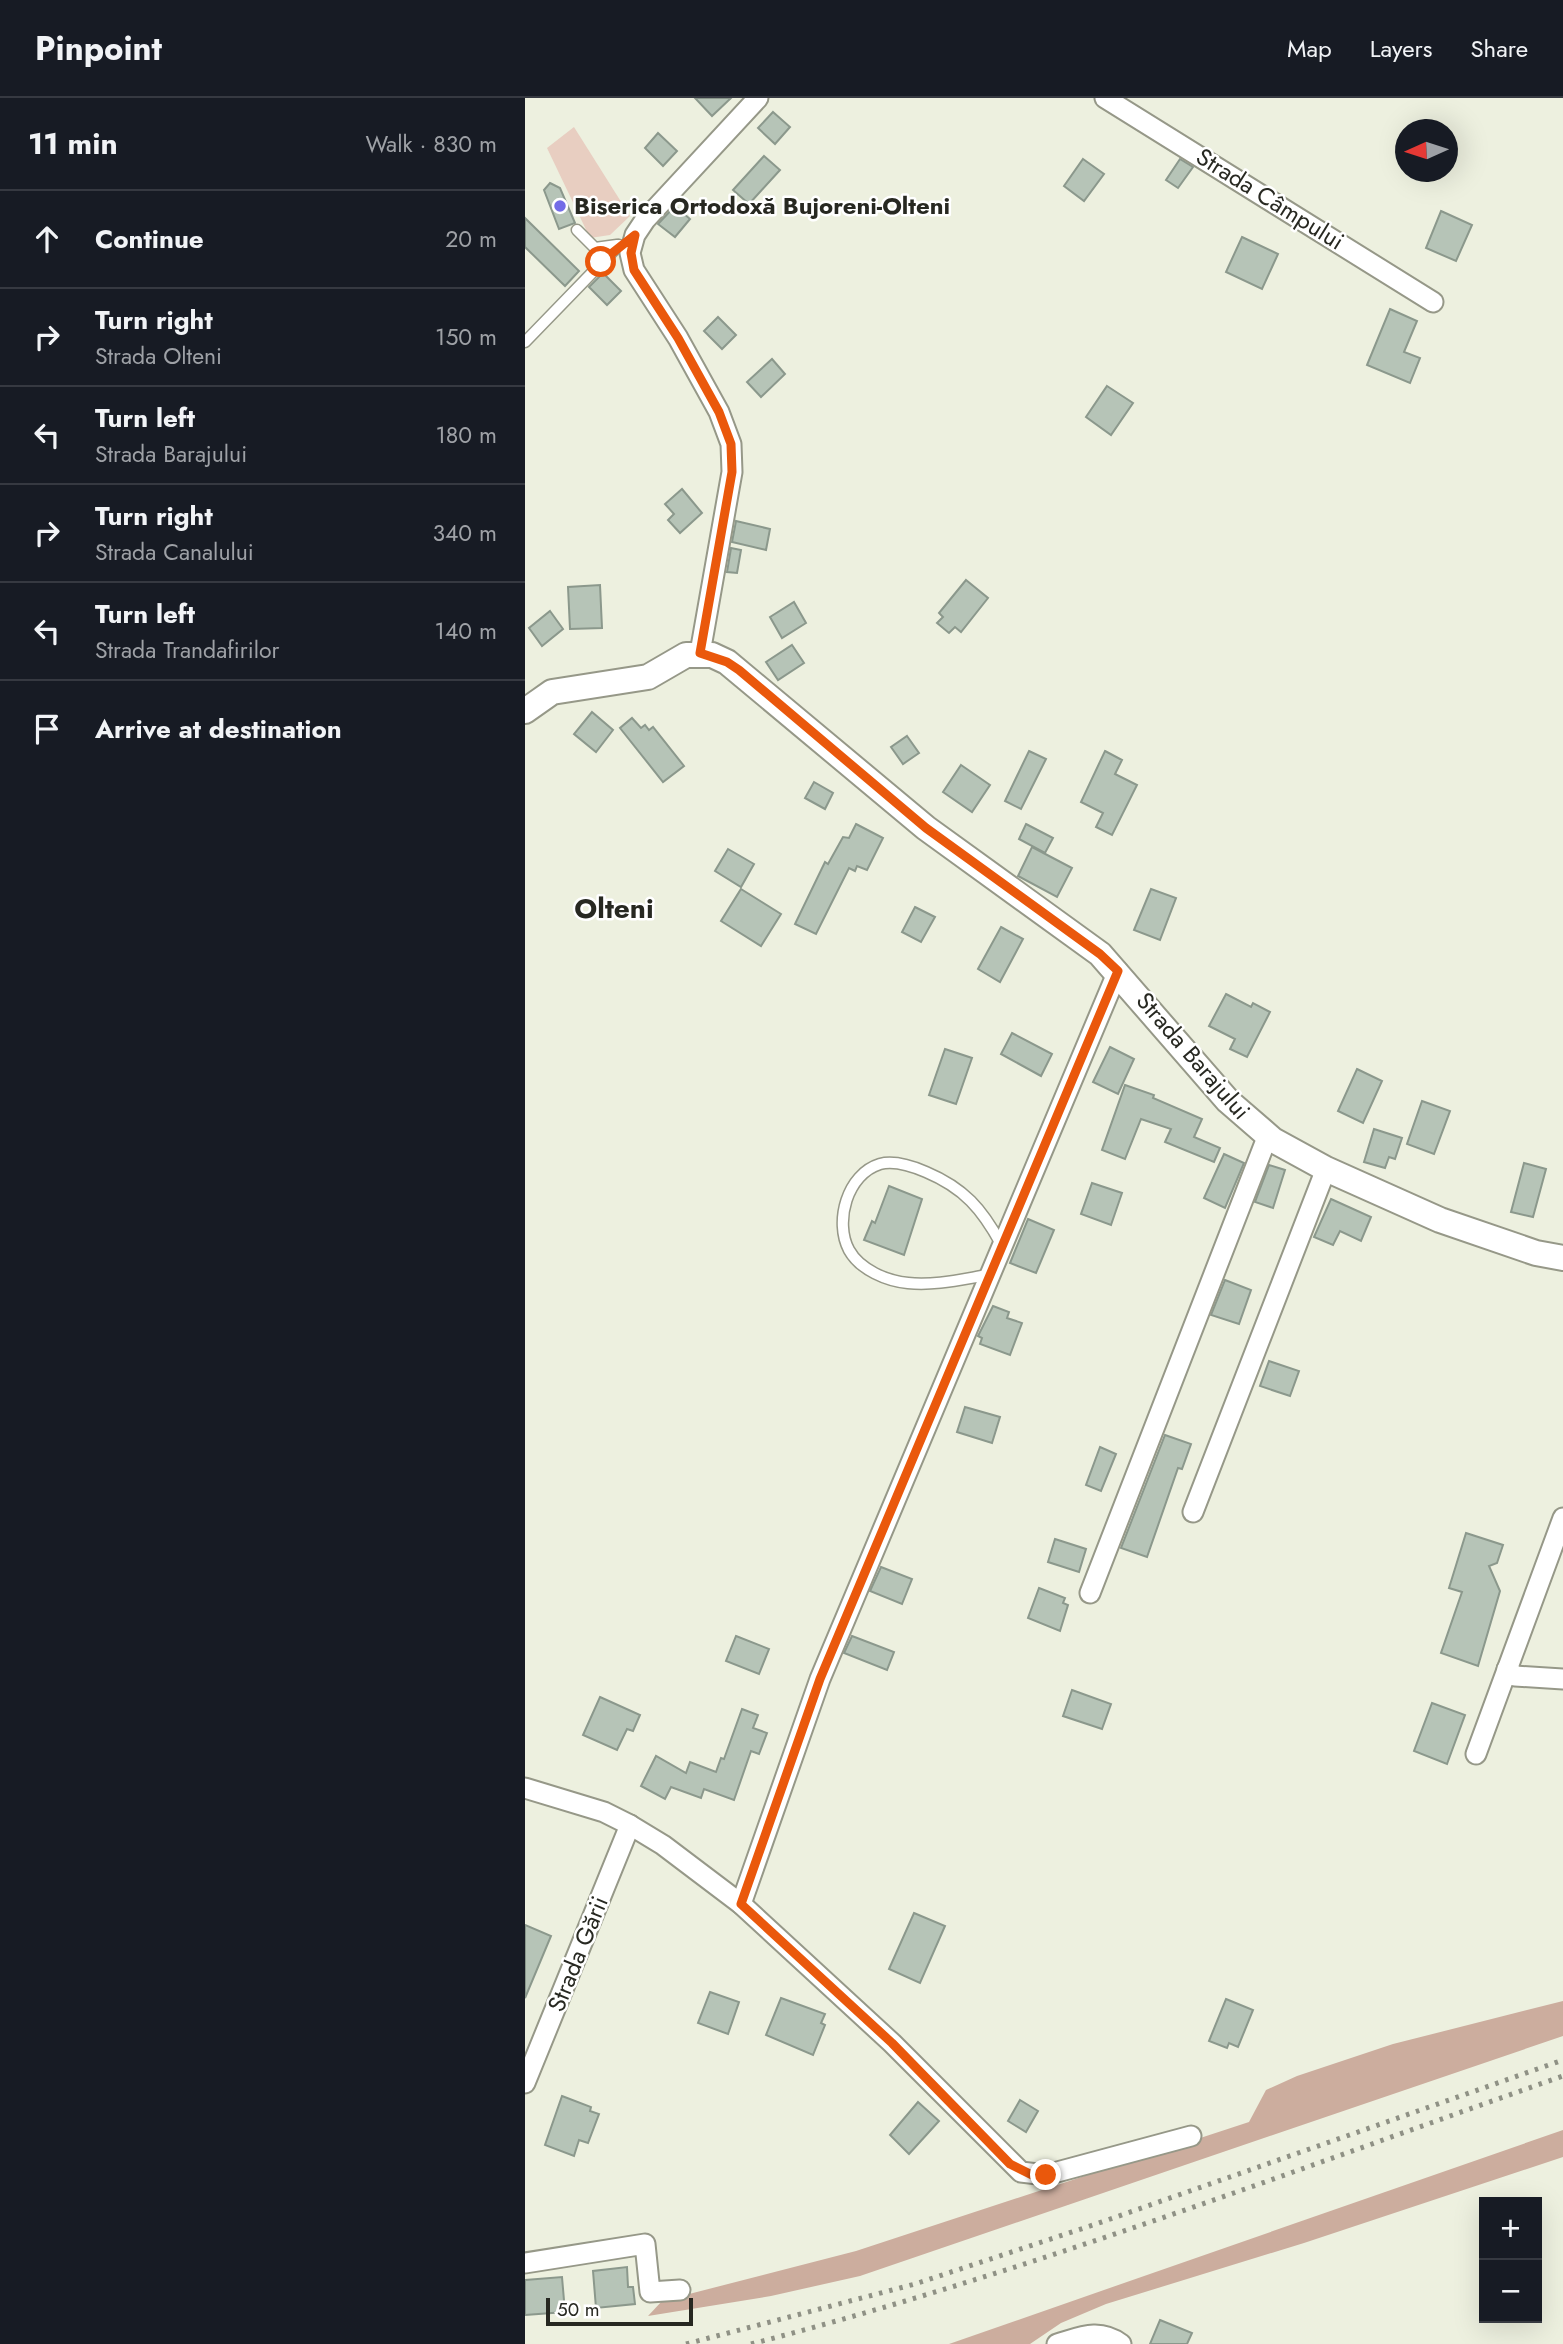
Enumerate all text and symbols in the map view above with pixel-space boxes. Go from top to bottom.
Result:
text: Pinpoint [35,25,162,72]
text: Map [1287,31,1332,66]
text: Layers [1370,31,1432,66]
text: Share [1470,31,1528,66]
north arrow [1395,119,1458,182]
text: 11 min [28,122,118,165]
text: Walk · 830 m [366,127,497,161]
street label: Strada Câmpului [1190,139,1351,258]
place label: Biserica Ortodoxă Bujoreni-Olteni [574,188,950,223]
marker: Biserica Ortodoxă Bujoreni-Olteni [552,198,568,214]
icon: ahead [28,220,66,258]
text: Continue [95,220,204,258]
text: 20 m [445,222,497,256]
route start [585,246,616,277]
text: Turn right [95,301,213,339]
icon: right [28,318,66,356]
text: 150 m [435,320,497,354]
text: Strada Olteni [95,339,222,373]
text: Turn left [95,399,195,437]
icon: left [28,416,66,454]
text: 180 m [435,418,497,452]
text: Strada Barajului [95,437,247,471]
text: Turn right [95,497,213,535]
icon: right [28,514,66,552]
text: 340 m [432,516,497,550]
text: Strada Canalului [95,535,254,569]
text: Turn left [95,595,195,633]
icon: left [28,612,66,650]
text: 140 m [435,614,497,648]
text: Strada Trandafirilor [95,633,279,667]
icon: arrive [28,710,66,748]
text: Arrive at destination [95,710,342,748]
district label: Olteni [574,888,654,929]
street label: Strada Barajului [1128,984,1259,1127]
street label: Strada Gării [538,1891,617,2017]
route end [1030,2159,1061,2190]
map controls [1479,2197,1542,2323]
button: + [1479,2197,1542,2260]
button: − [1479,2260,1542,2323]
scale bar [546,2295,693,2327]
text: 50 m [557,2296,600,2323]

